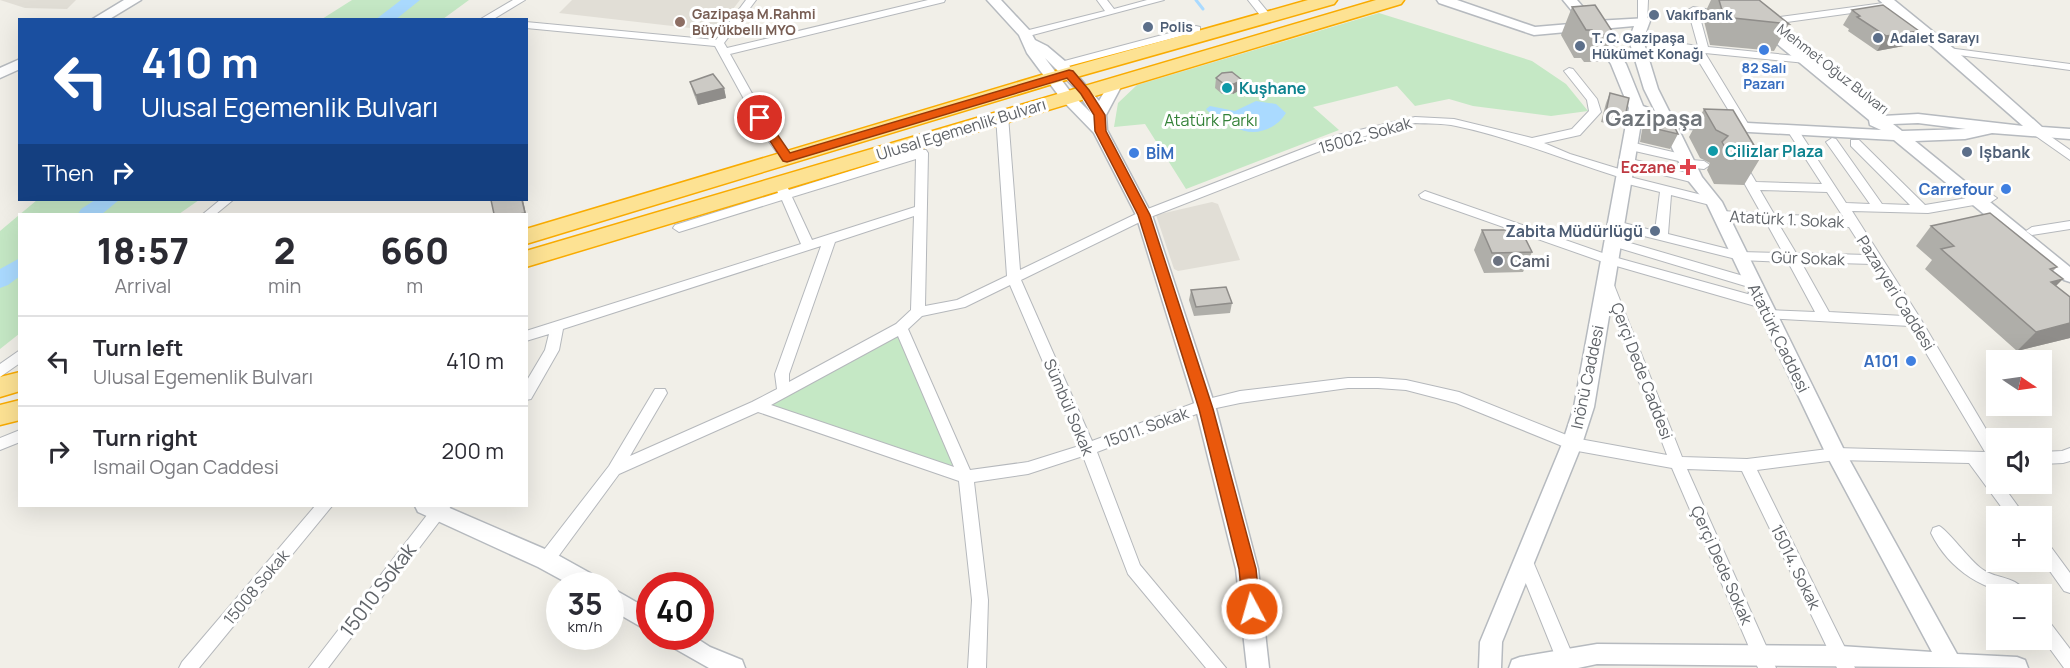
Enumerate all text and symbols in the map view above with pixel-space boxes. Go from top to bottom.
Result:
place label: Gazipaşa M.Rahmi Büyükbellı MYO [692,4,816,39]
place label: Vakıfbank [1666,5,1733,24]
marker: Vakıfbank [1647,8,1661,22]
marker: Gazipaşa M.Rahmi Büyükbellı MYO [673,15,687,29]
place label: Polis [1160,17,1193,36]
street label: Mehmet Oğuz Bulvarı [1774,19,1893,118]
marker: Polis [1141,20,1155,34]
place label: T. C. Gazipaşa Hükümet Konağı [1592,28,1703,63]
place label: Adalet Sarayı [1890,28,1979,47]
marker: Adalet Sarayı [1871,31,1885,45]
text: 410 m [141,33,259,91]
marker: T. C. Gazipaşa Hükümet Konağı [1573,39,1587,53]
icon: left [42,42,120,120]
marker: 82 Salı Pazarı [1757,43,1771,57]
place label: 82 Salı Pazarı [1742,58,1786,93]
place label: Kuşhane [1239,77,1307,99]
marker: Kuşhane [1220,81,1234,95]
text: Ulusal Egemenlik Bulvarı [141,88,438,125]
pin [734,92,785,143]
street label: Ulusal Egemenlik Bulvarı [874,93,1048,165]
icon: arrive [743,101,776,134]
district label: Gazipaşa [1605,103,1703,133]
park label: Atatürk Parkı [1164,109,1258,131]
street label: 15002. Sokak [1316,111,1415,159]
place label: Cilizlar Plaza [1725,140,1823,162]
place label: Işbank [1979,141,2030,163]
place label: BİM [1146,142,1174,164]
marker: Cilizlar Plaza [1706,144,1720,158]
marker: Işbank [1960,145,1974,159]
marker: BİM [1127,146,1141,160]
icon: right [106,156,139,189]
place label: Eczane [1621,156,1676,178]
text: Then [42,158,94,188]
marker: Eczane [1681,160,1695,174]
place label: Carrefour [1919,178,1994,200]
marker: Carrefour [1999,182,2013,196]
street label: Atatürk 1. Sokak [1729,205,1846,233]
place label: Zabita Müdürlügü [1505,220,1643,242]
marker: Zabita Müdürlügü [1648,224,1662,238]
text: 18:57 [97,226,189,275]
text: 2 [274,226,296,275]
text: 660 [380,226,449,275]
street label: Pazaryeri Caddesi [1852,231,1940,355]
street label: Gür Sokak [1771,246,1846,270]
place label: Cami [1510,250,1550,272]
marker: Cami [1491,254,1505,268]
text: Arrival [114,272,172,299]
text: min [268,272,301,299]
text: m [406,272,423,299]
street label: Atatürk Caddesi [1743,280,1815,396]
street label: Çerçi Dede Caddesi [1606,299,1678,443]
street label: Inönü Caddesi [1565,323,1609,431]
text: Turn left [93,333,183,363]
icon: left [42,345,75,378]
text: 410 m [446,346,504,376]
place label: A101 [1864,350,1899,372]
north arrow [1986,350,2052,416]
map controls [1986,350,2052,650]
marker: A101 [1904,354,1918,368]
street label: Sümbül Sokak [1039,355,1100,460]
text: Ulusal Egemenlik Bulvarı [93,363,313,390]
street label: 15011. Sokak [1101,401,1192,452]
text: Turn right [93,423,198,453]
button: sound [1986,428,2052,494]
icon: right [42,435,75,468]
text: 200 m [442,436,504,466]
text: Ismail Ogan Caddesi [93,453,279,480]
street label: Çerçi Dede Sokak [1686,502,1759,629]
button: + [1986,506,2052,572]
street label: 15014. Sokak [1766,521,1827,614]
street label: 15010 Sokak [334,537,422,642]
street label: 15008 Sokak [218,544,295,629]
speed limit sign: 40 [636,572,714,650]
position arrow [1220,577,1284,641]
text: 35 [567,583,603,624]
button: − [1986,584,2052,650]
text: km/h [568,616,602,637]

